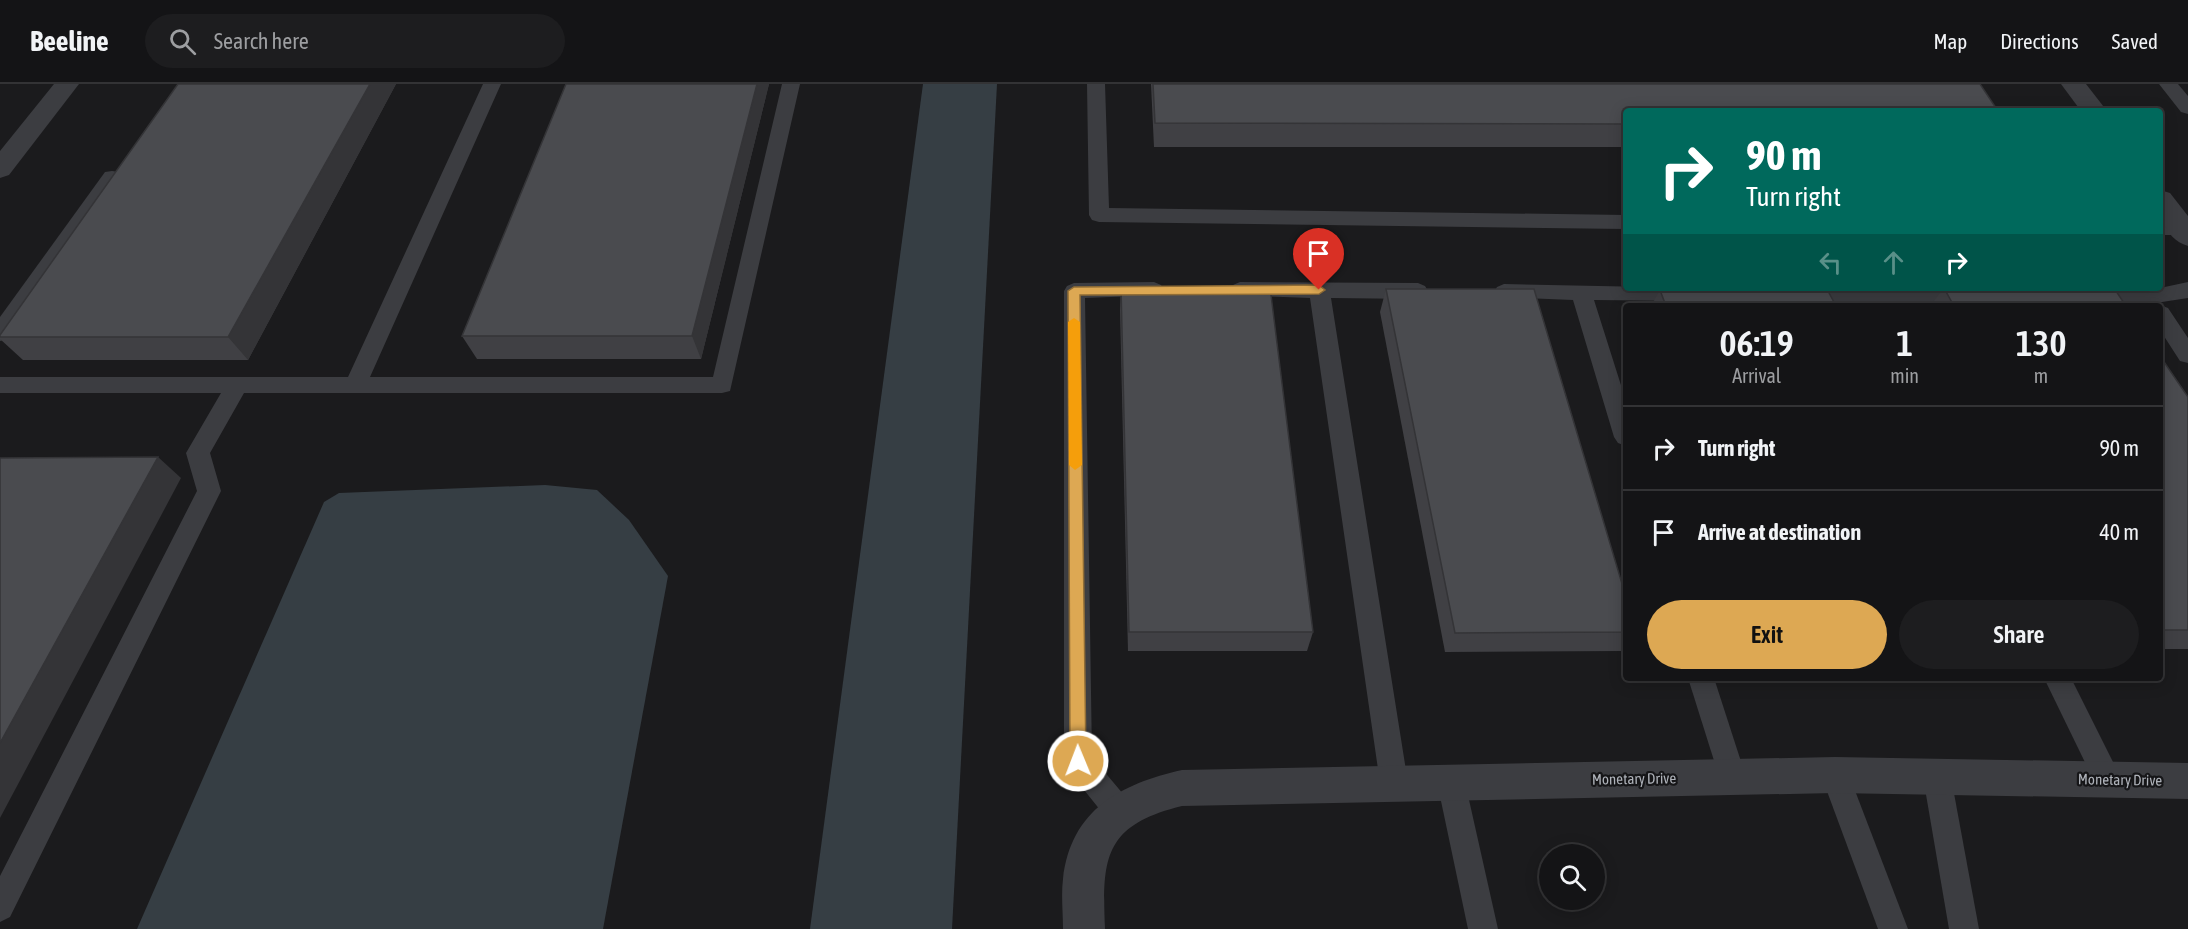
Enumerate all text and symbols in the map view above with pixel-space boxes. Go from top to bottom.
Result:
search box [145,14,565,68]
text: Beeline [30,25,109,57]
icon: search [166,25,199,58]
text: Search here [214,28,309,54]
text: Map [1933,29,1967,53]
text: Directions [2000,29,2079,53]
text: Saved [2112,29,2158,53]
text: 90 m [1746,131,1821,179]
icon: right [1647,132,1725,210]
text: Turn right [1746,181,1841,212]
pin [1293,228,1344,290]
icon: arrive [1302,237,1335,270]
icon: left [1814,246,1847,279]
icon: ahead [1877,246,1910,279]
icon: right [1940,246,1973,279]
text: 06:19 [1720,322,1794,364]
text: 1 [1896,322,1913,364]
text: 130 [2016,322,2066,364]
text: Arrival [1732,364,1781,387]
text: min [1890,364,1919,387]
text: m [2034,364,2048,387]
icon: right [1647,432,1680,465]
text: Turn right [1698,435,1775,461]
text: 90 m [2099,435,2139,461]
icon: arrive [1647,516,1680,549]
text: Arrive at destination [1698,519,1861,545]
text: 40 m [2099,519,2139,545]
button: Exit [1647,600,1887,669]
button: Share [1899,600,2139,669]
position arrow [1046,729,1110,793]
street label: Monetary Drive [1592,769,1676,788]
street label: Monetary Drive [2078,770,2162,789]
map controls [1539,844,1605,910]
button: search [1539,844,1605,910]

